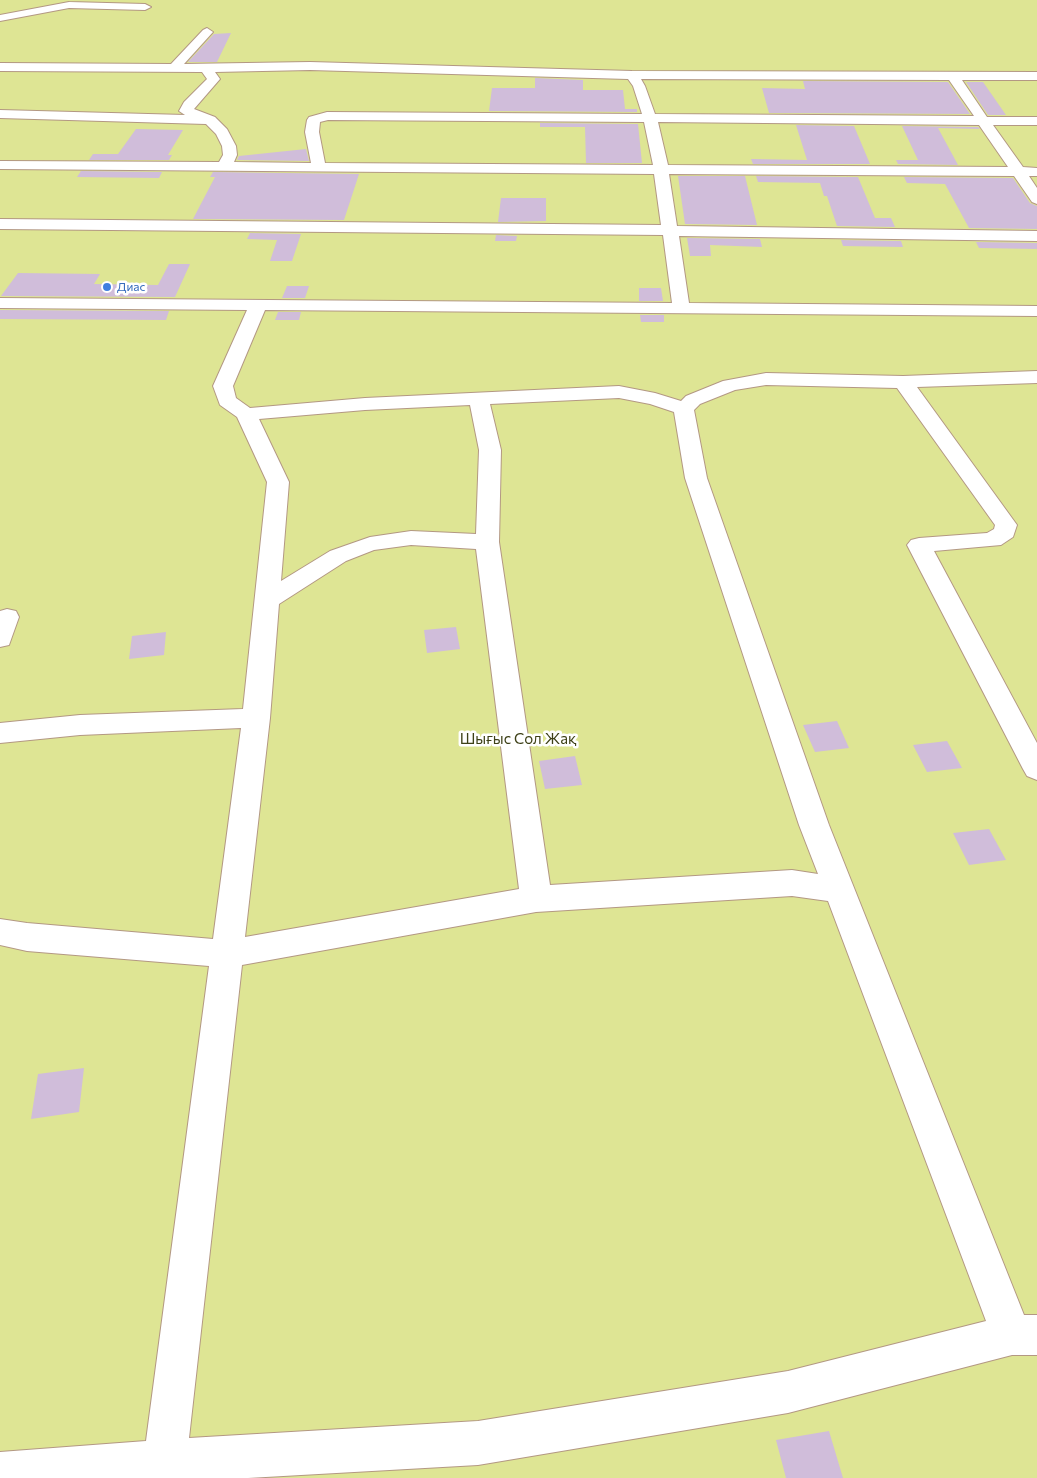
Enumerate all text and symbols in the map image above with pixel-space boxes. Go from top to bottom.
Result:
place label: Диас [117,280,145,294]
marker: Диас [101,281,113,293]
park label: Шығыс Сол Жақ [460,730,576,748]

